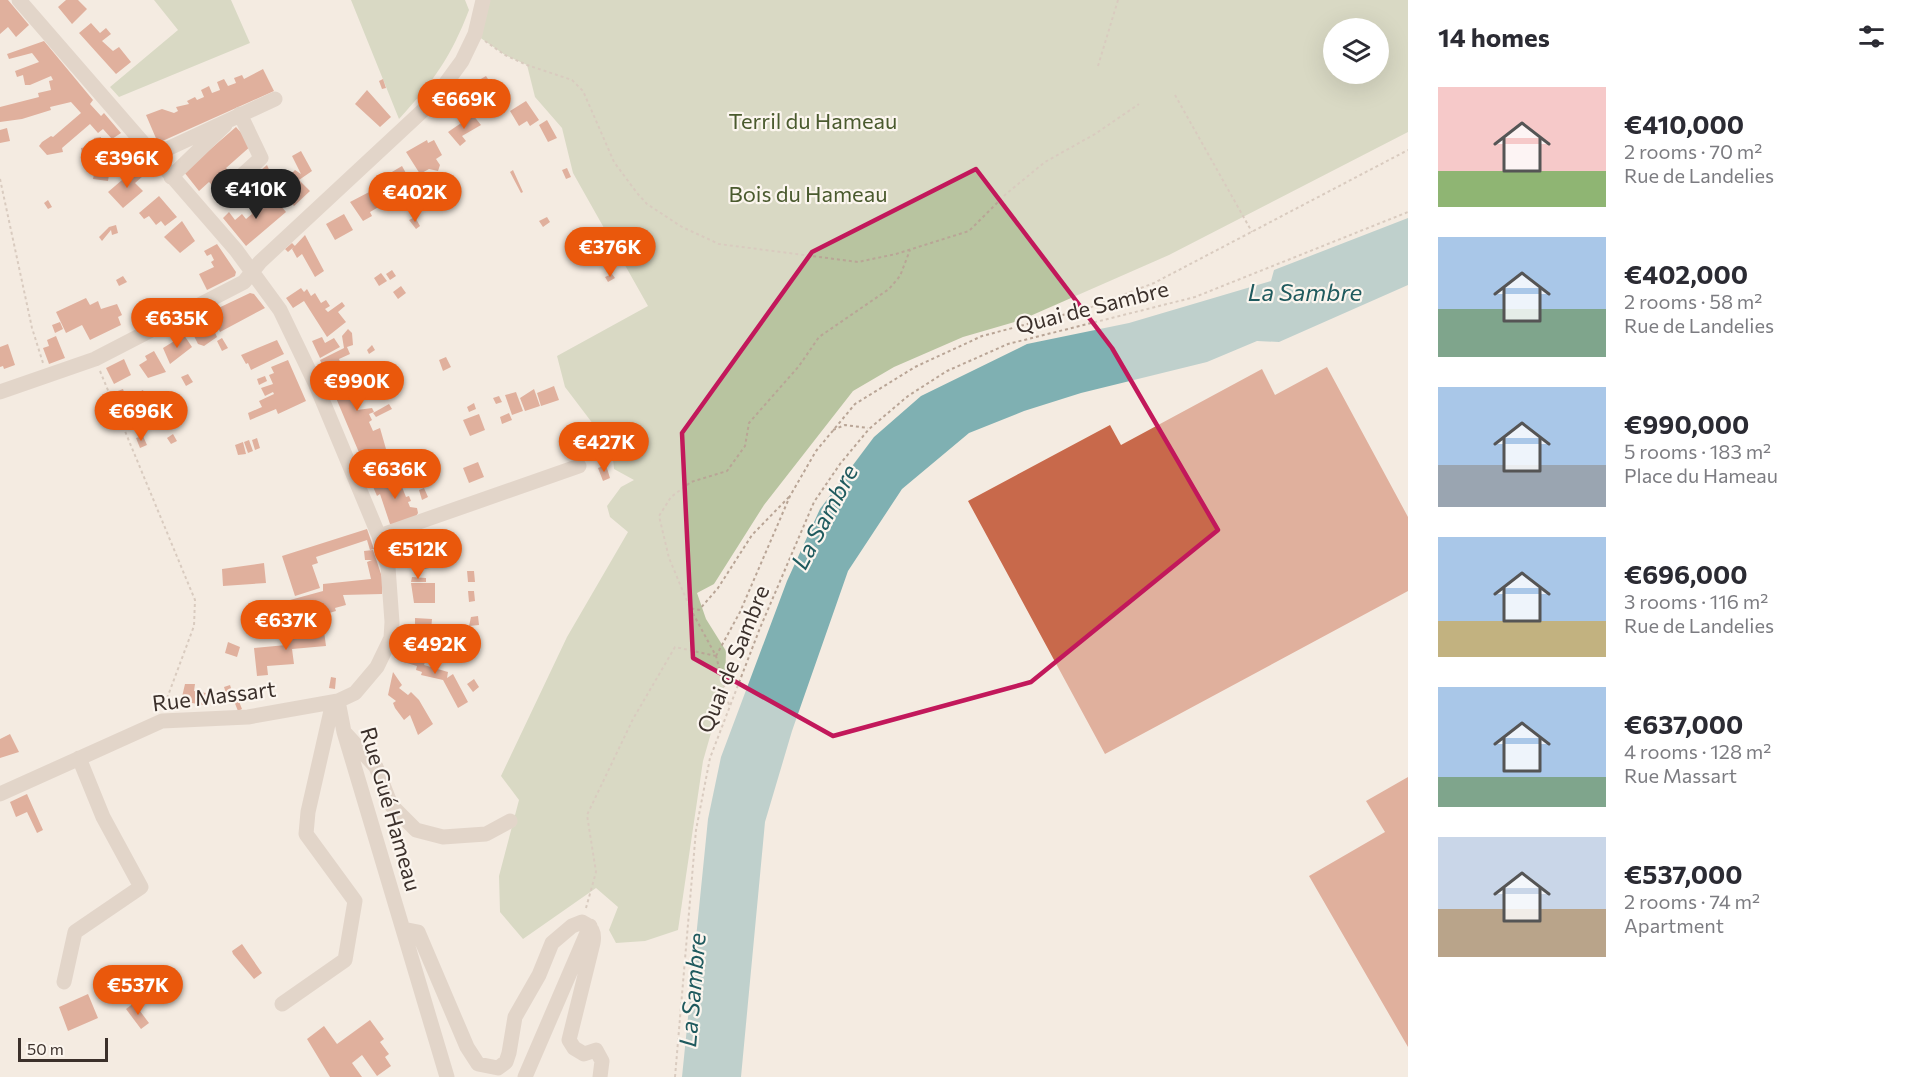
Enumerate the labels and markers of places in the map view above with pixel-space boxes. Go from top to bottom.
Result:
pin: €669K [422,79,506,130]
pin: €396K [85,138,169,189]
pin: €410K [214,169,298,220]
pin: €402K [373,172,457,223]
pin: €376K [568,227,652,278]
pin: €635K [135,298,219,349]
pin: €990K [315,361,399,412]
pin: €696K [99,391,183,442]
pin: €427K [562,422,646,473]
pin: €636K [353,449,437,500]
pin: €512K [376,529,460,580]
pin: €637K [244,600,328,651]
pin: €492K [393,624,477,675]
pin: €537K [96,965,180,1016]

